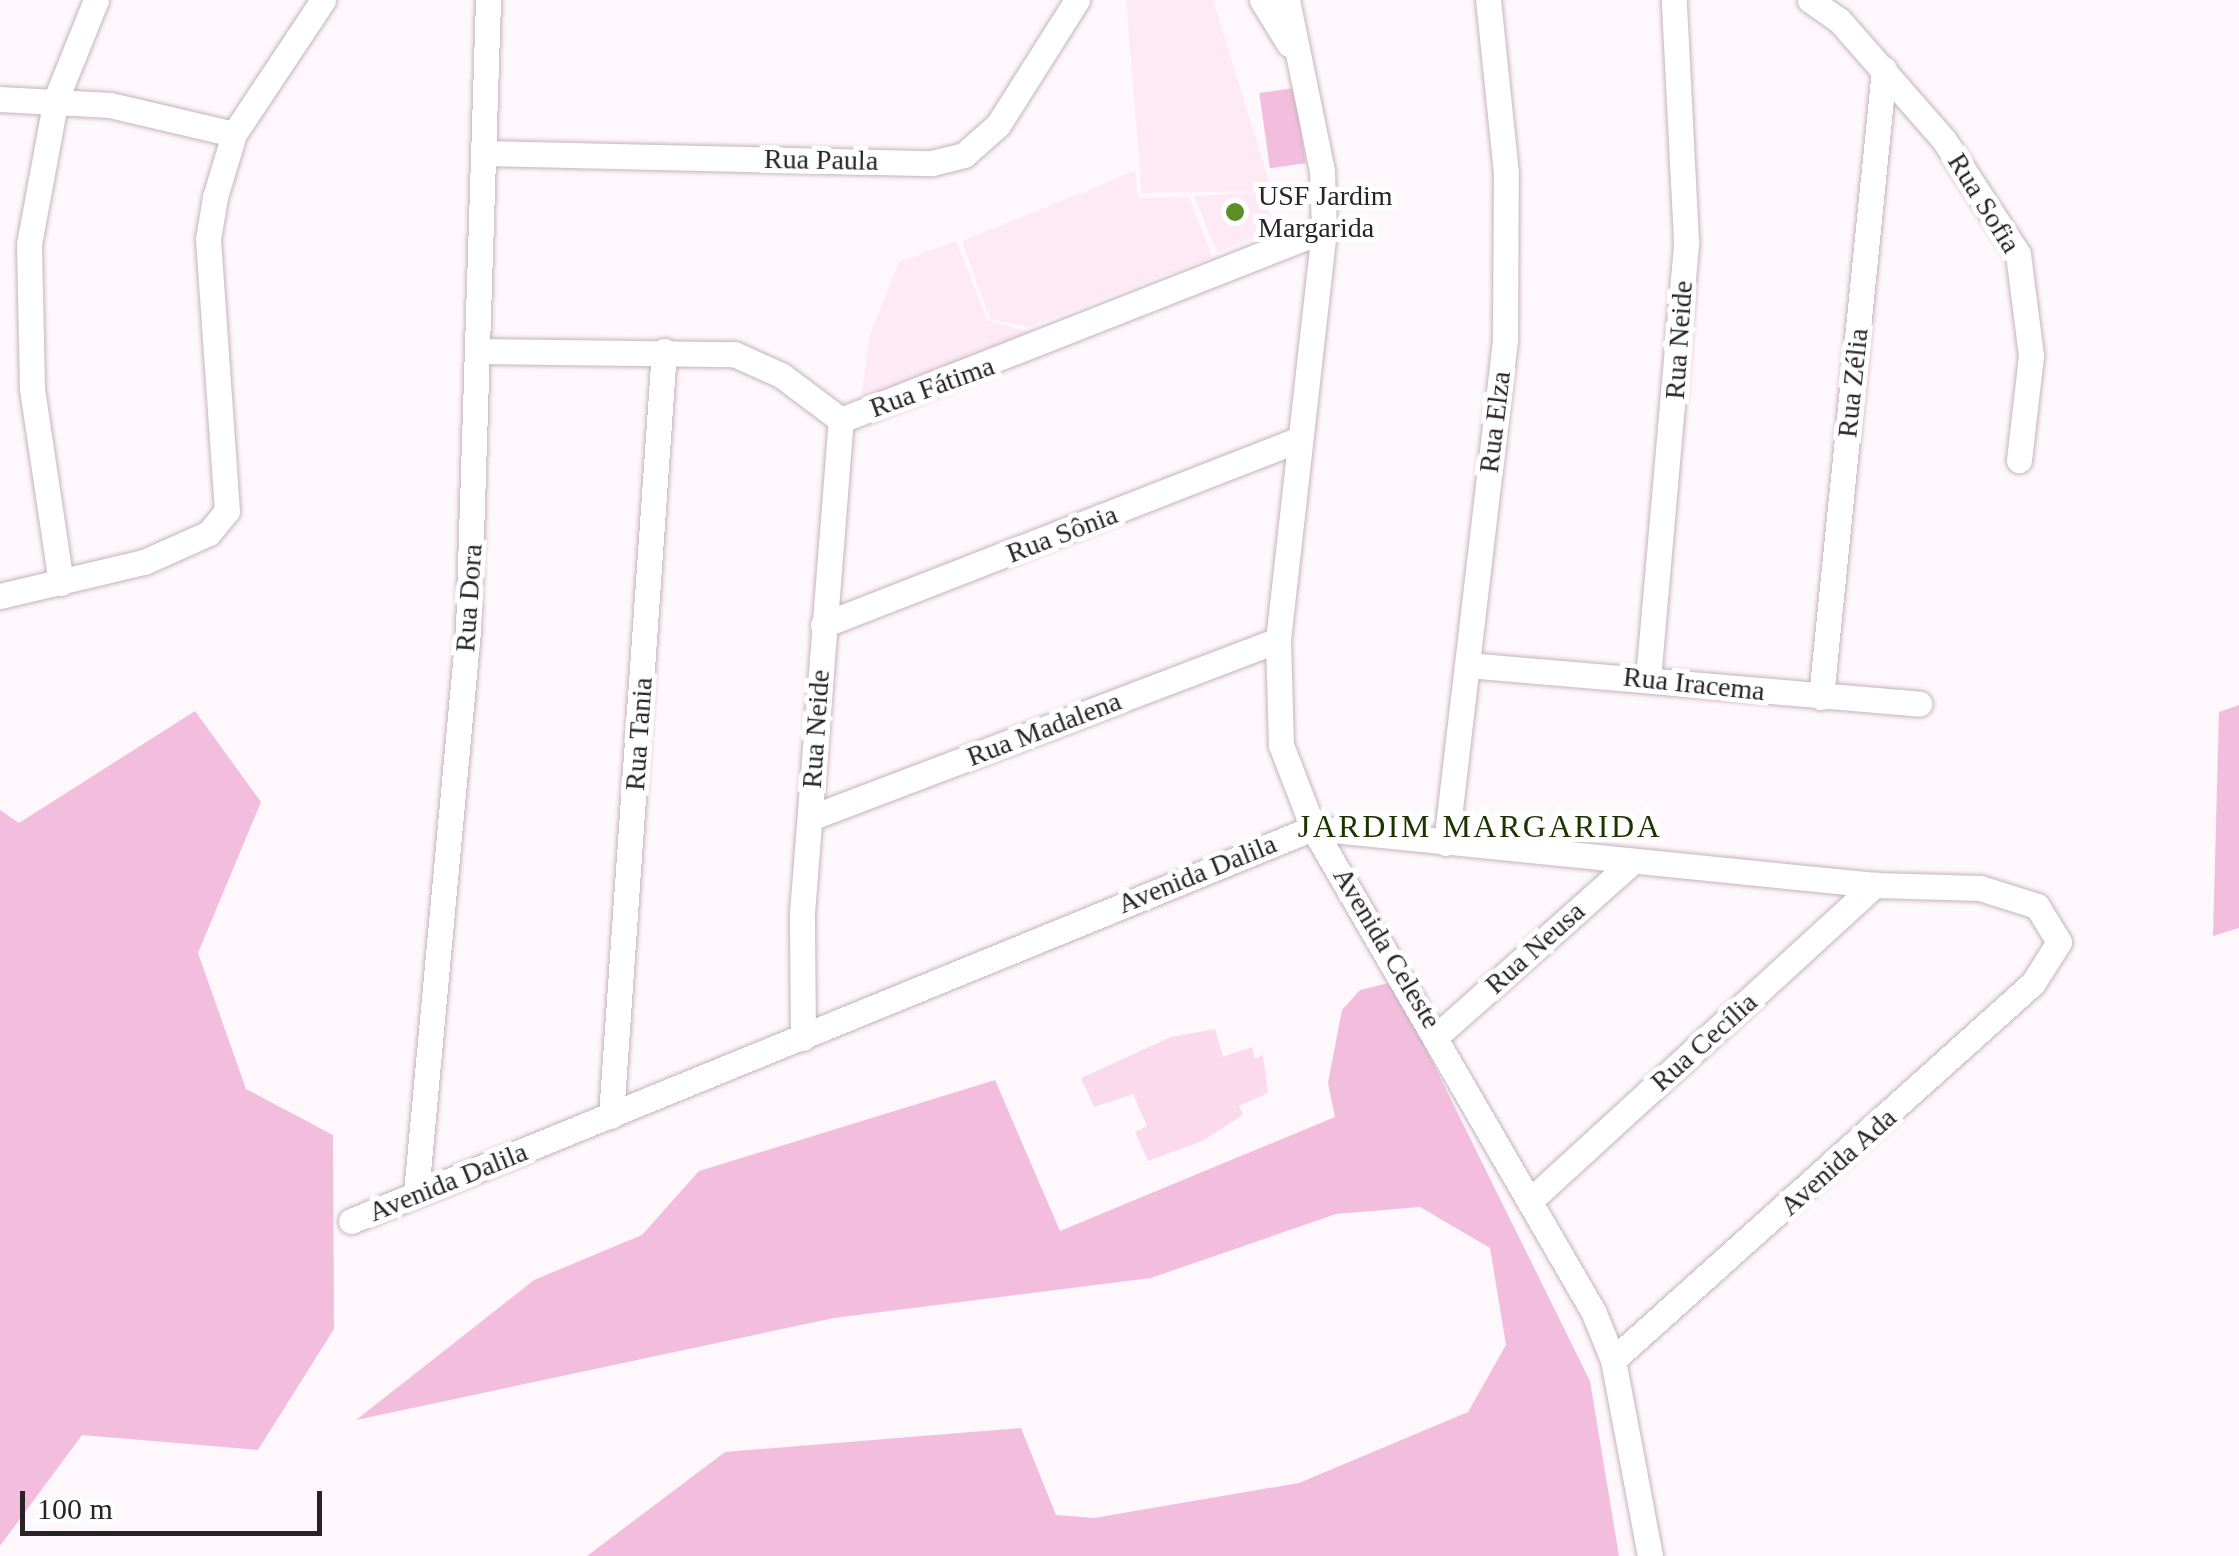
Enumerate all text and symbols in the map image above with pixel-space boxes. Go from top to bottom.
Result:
street label: Rua Paula [764,142,878,178]
street label: Rua Sofia [1940,147,2028,259]
place label: USF Jardim Margarida [1258,179,1393,245]
marker: USF Jardim Margarida [1222,199,1248,225]
street label: Rua Neide [1658,279,1700,401]
street label: Rua Zélia [1831,327,1875,439]
street label: Rua Fátima [865,349,999,425]
street label: Rua Elza [1472,369,1518,475]
street label: Rua Sônia [1002,498,1122,570]
street label: Rua Dora [448,543,490,653]
street label: Rua Iracema [1622,660,1766,708]
street label: Rua Neide [795,668,837,790]
street label: Rua Tania [618,676,660,792]
street label: Rua Madalena [962,684,1126,774]
district label: JARDIM MARGARIDA [1298,807,1662,845]
street label: Avenida Dalila [1113,827,1281,921]
street label: Avenida Celeste [1326,861,1448,1035]
street label: Rua Neusa [1478,895,1592,1001]
street label: Rua Cecília [1644,986,1764,1098]
street label: Avenida Ada [1772,1101,1904,1223]
street label: Avenida Dalila [364,1135,532,1229]
scale bar [25,1471,328,1533]
text: 100 m [37,1492,113,1525]

